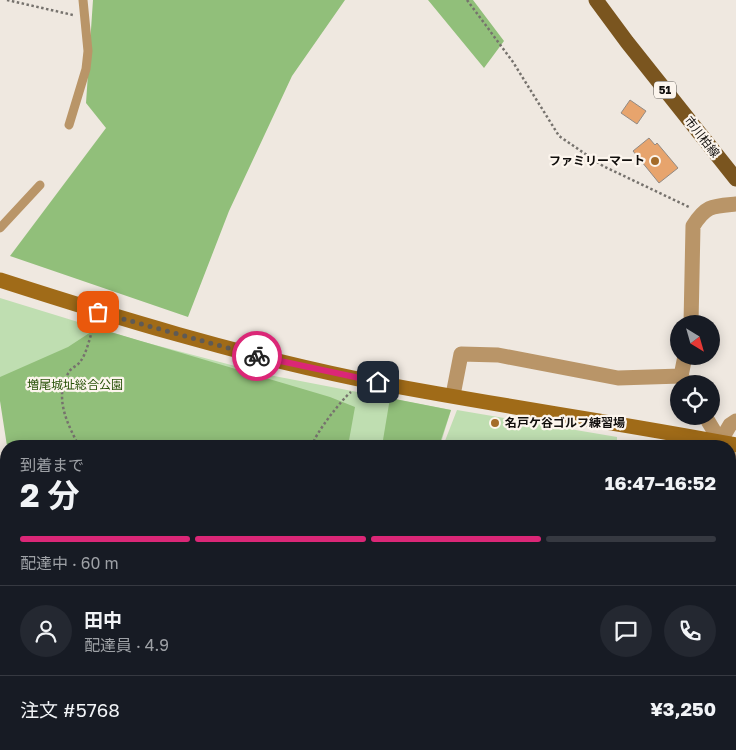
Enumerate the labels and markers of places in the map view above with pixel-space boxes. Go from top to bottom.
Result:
place label: ファミリーマート [549,153,645,168]
marker: ファミリーマート [649,155,661,167]
pin [77,291,119,333]
pin [357,361,399,403]
place label: 名戸ケ谷ゴルフ練習場 [505,415,625,430]
marker: 名戸ケ谷ゴルフ練習場 [489,417,501,429]

